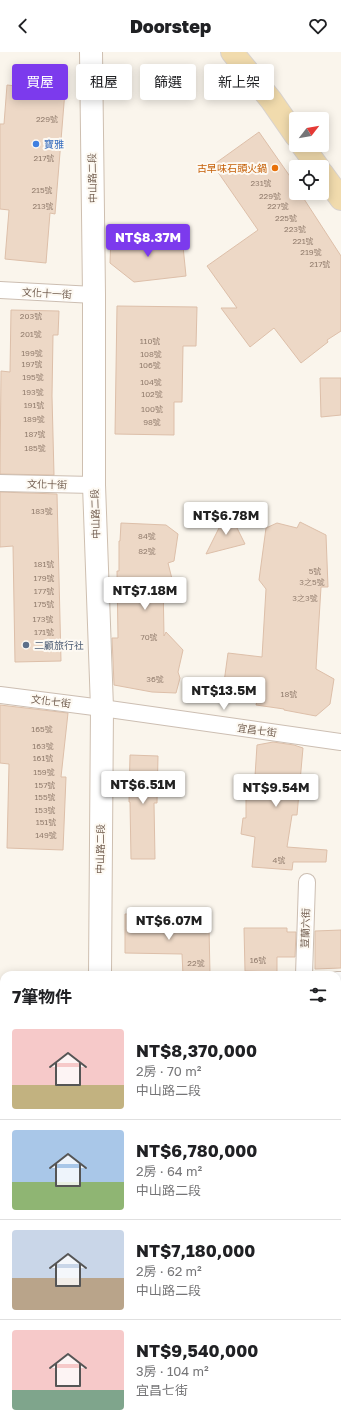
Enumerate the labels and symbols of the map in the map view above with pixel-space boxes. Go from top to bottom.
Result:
north arrow [289,112,329,152]
house number: 229號 [36,114,58,124]
place label: 寶雅 [44,138,64,150]
marker: 寶雅 [31,139,41,149]
house number: 217號 [34,153,54,163]
street label: 中山路二段 [86,153,98,203]
place label: 古早味石頭火鍋 [197,162,267,174]
marker: 古早味石頭火鍋 [270,163,280,173]
house number: 231號 [250,178,272,188]
house number: 215號 [31,185,53,195]
house number: 229號 [259,191,281,201]
house number: 213號 [32,201,54,211]
house number: 227號 [267,201,289,211]
house number: 225號 [275,213,297,223]
pin: NT$8.37M [107,224,189,258]
house number: 223號 [284,224,306,234]
house number: 221號 [292,236,314,246]
house number: 219號 [300,247,322,257]
house number: 217號 [310,259,330,269]
street label: 文化十一街 [22,286,72,300]
house number: 203號 [20,311,42,321]
house number: 201號 [20,329,42,339]
house number: 110號 [140,336,160,346]
house number: 199號 [21,348,43,358]
house number: 108號 [140,349,162,359]
house number: 197號 [22,359,42,369]
house number: 106號 [139,360,161,370]
house number: 195號 [22,372,44,382]
house number: 104號 [140,377,162,387]
house number: 193號 [22,387,44,397]
house number: 102號 [141,389,163,399]
house number: 191號 [24,400,44,410]
house number: 100號 [141,404,163,414]
house number: 189號 [23,414,45,424]
house number: 98號 [143,417,161,427]
house number: 187號 [25,429,46,439]
house number: 185號 [24,443,46,453]
street label: 文化十街 [27,478,67,490]
street label: 中山路二段 [88,489,102,539]
pin: NT$6.78M [185,502,267,536]
house number: 183號 [31,506,53,516]
house number: 84號 [138,531,156,541]
house number: 82號 [138,546,156,556]
house number: 181號 [34,559,54,569]
house number: 5號 [309,566,321,576]
house number: 179號 [34,573,54,583]
pin: NT$7.18M [104,577,186,611]
house number: 3之5號 [299,577,325,587]
house number: 177號 [34,586,54,596]
house number: 3之3號 [292,593,318,603]
house number: 175號 [34,599,54,609]
house number: 173號 [33,614,53,624]
house number: 171號 [34,627,54,637]
house number: 70號 [140,632,158,642]
place label: 二顧旅行社 [34,639,84,651]
marker: 二顧旅行社 [21,640,31,650]
house number: 36號 [146,674,164,684]
pin: NT$13.5M [183,677,265,711]
house number: 18號 [281,689,297,699]
street label: 文化七街 [30,693,72,709]
street label: 宜昌七街 [236,721,278,739]
house number: 165號 [31,724,53,734]
house number: 163號 [32,741,54,751]
house number: 161號 [33,753,53,763]
house number: 159號 [33,767,55,777]
pin: NT$6.51M [102,771,184,805]
pin: NT$9.54M [235,774,317,808]
house number: 157號 [35,780,55,790]
house number: 155號 [34,792,56,802]
house number: 153號 [34,805,56,815]
house number: 151號 [36,817,56,827]
street label: 中山路二段 [94,824,106,874]
house number: 149號 [35,830,57,840]
house number: 4號 [273,855,285,865]
pin: NT$6.07M [128,907,210,941]
street label: 荳蘭六街 [298,908,312,948]
house number: 16號 [250,955,266,965]
house number: 22號 [187,958,205,968]

